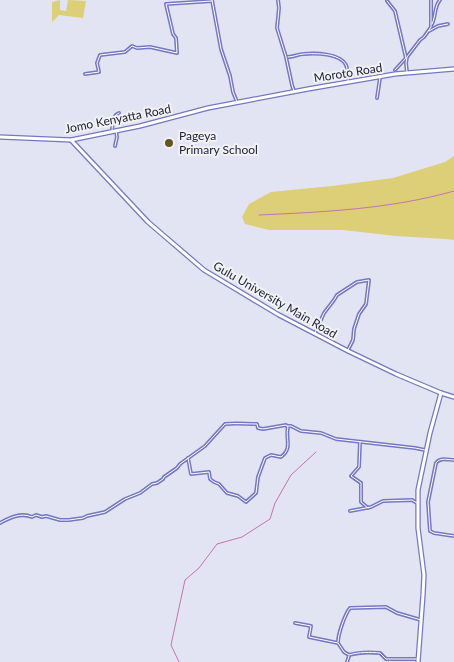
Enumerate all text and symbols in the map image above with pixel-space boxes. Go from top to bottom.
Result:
street label: Moroto Road [313,60,383,85]
street label: Jomo Kenyatta Road [64,101,172,136]
place label: Pageya Primary School [179,128,258,157]
marker: Pageya Primary School [163,137,175,149]
street label: Gulu University Main Road [211,258,340,341]

